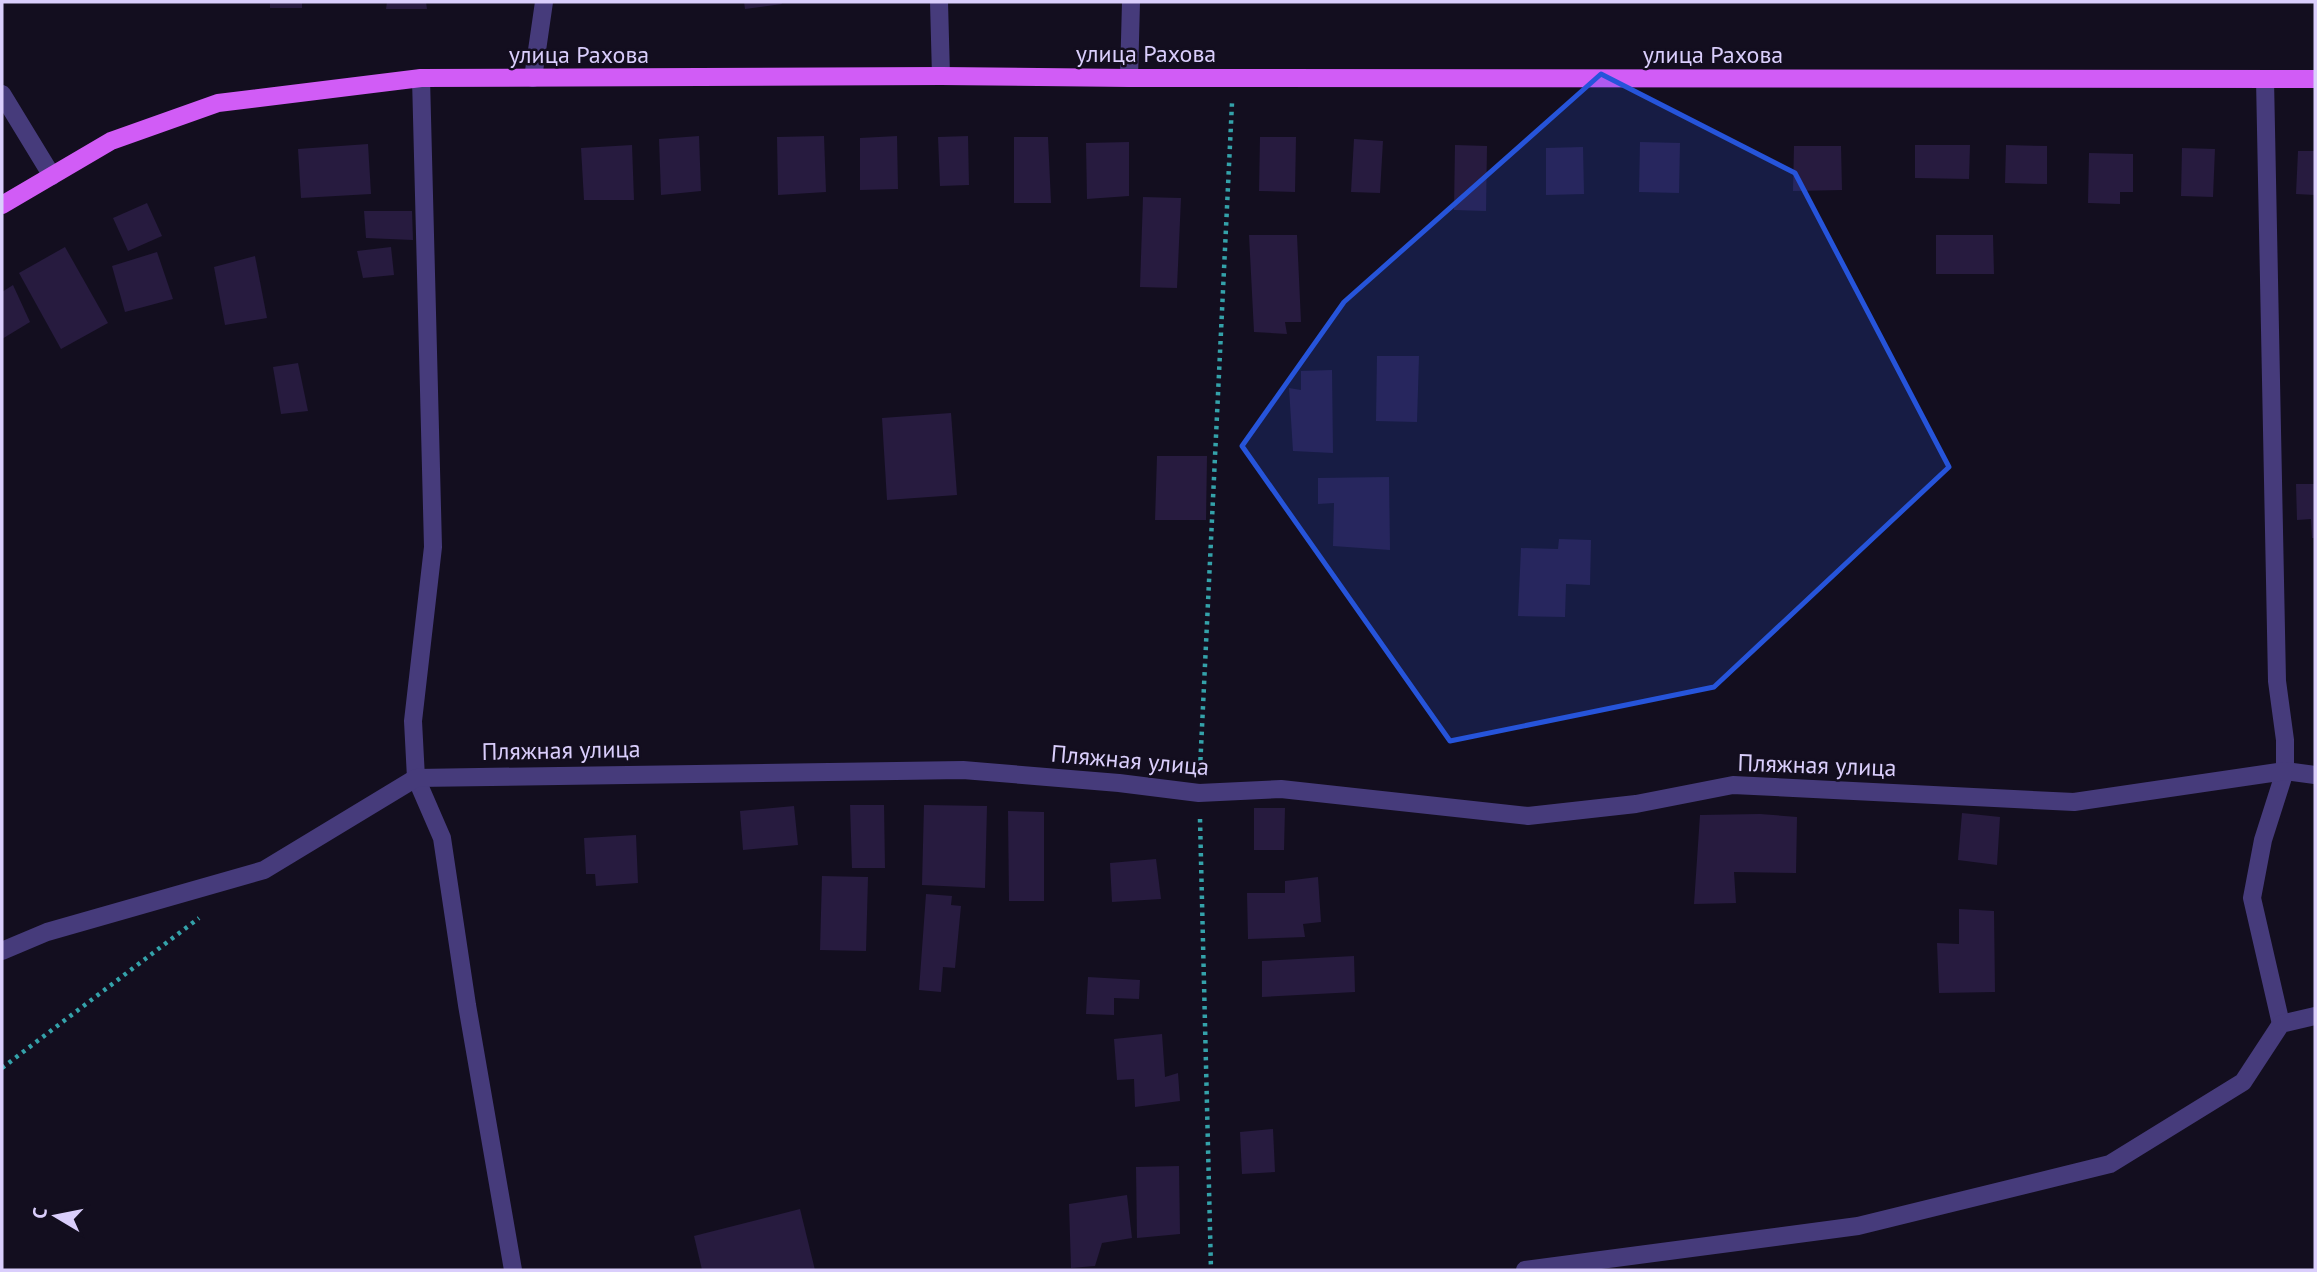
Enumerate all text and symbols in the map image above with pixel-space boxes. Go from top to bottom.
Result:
street label: улица Рахова [1076,38,1216,69]
street label: улица Рахова [509,39,649,70]
street label: улица Рахова [1643,39,1783,70]
street label: Пляжная улица [481,733,641,767]
street label: Пляжная улица [1050,738,1210,782]
street label: Пляжная улица [1737,747,1897,783]
north arrow [21,1181,91,1251]
text: С [27,1205,52,1220]

